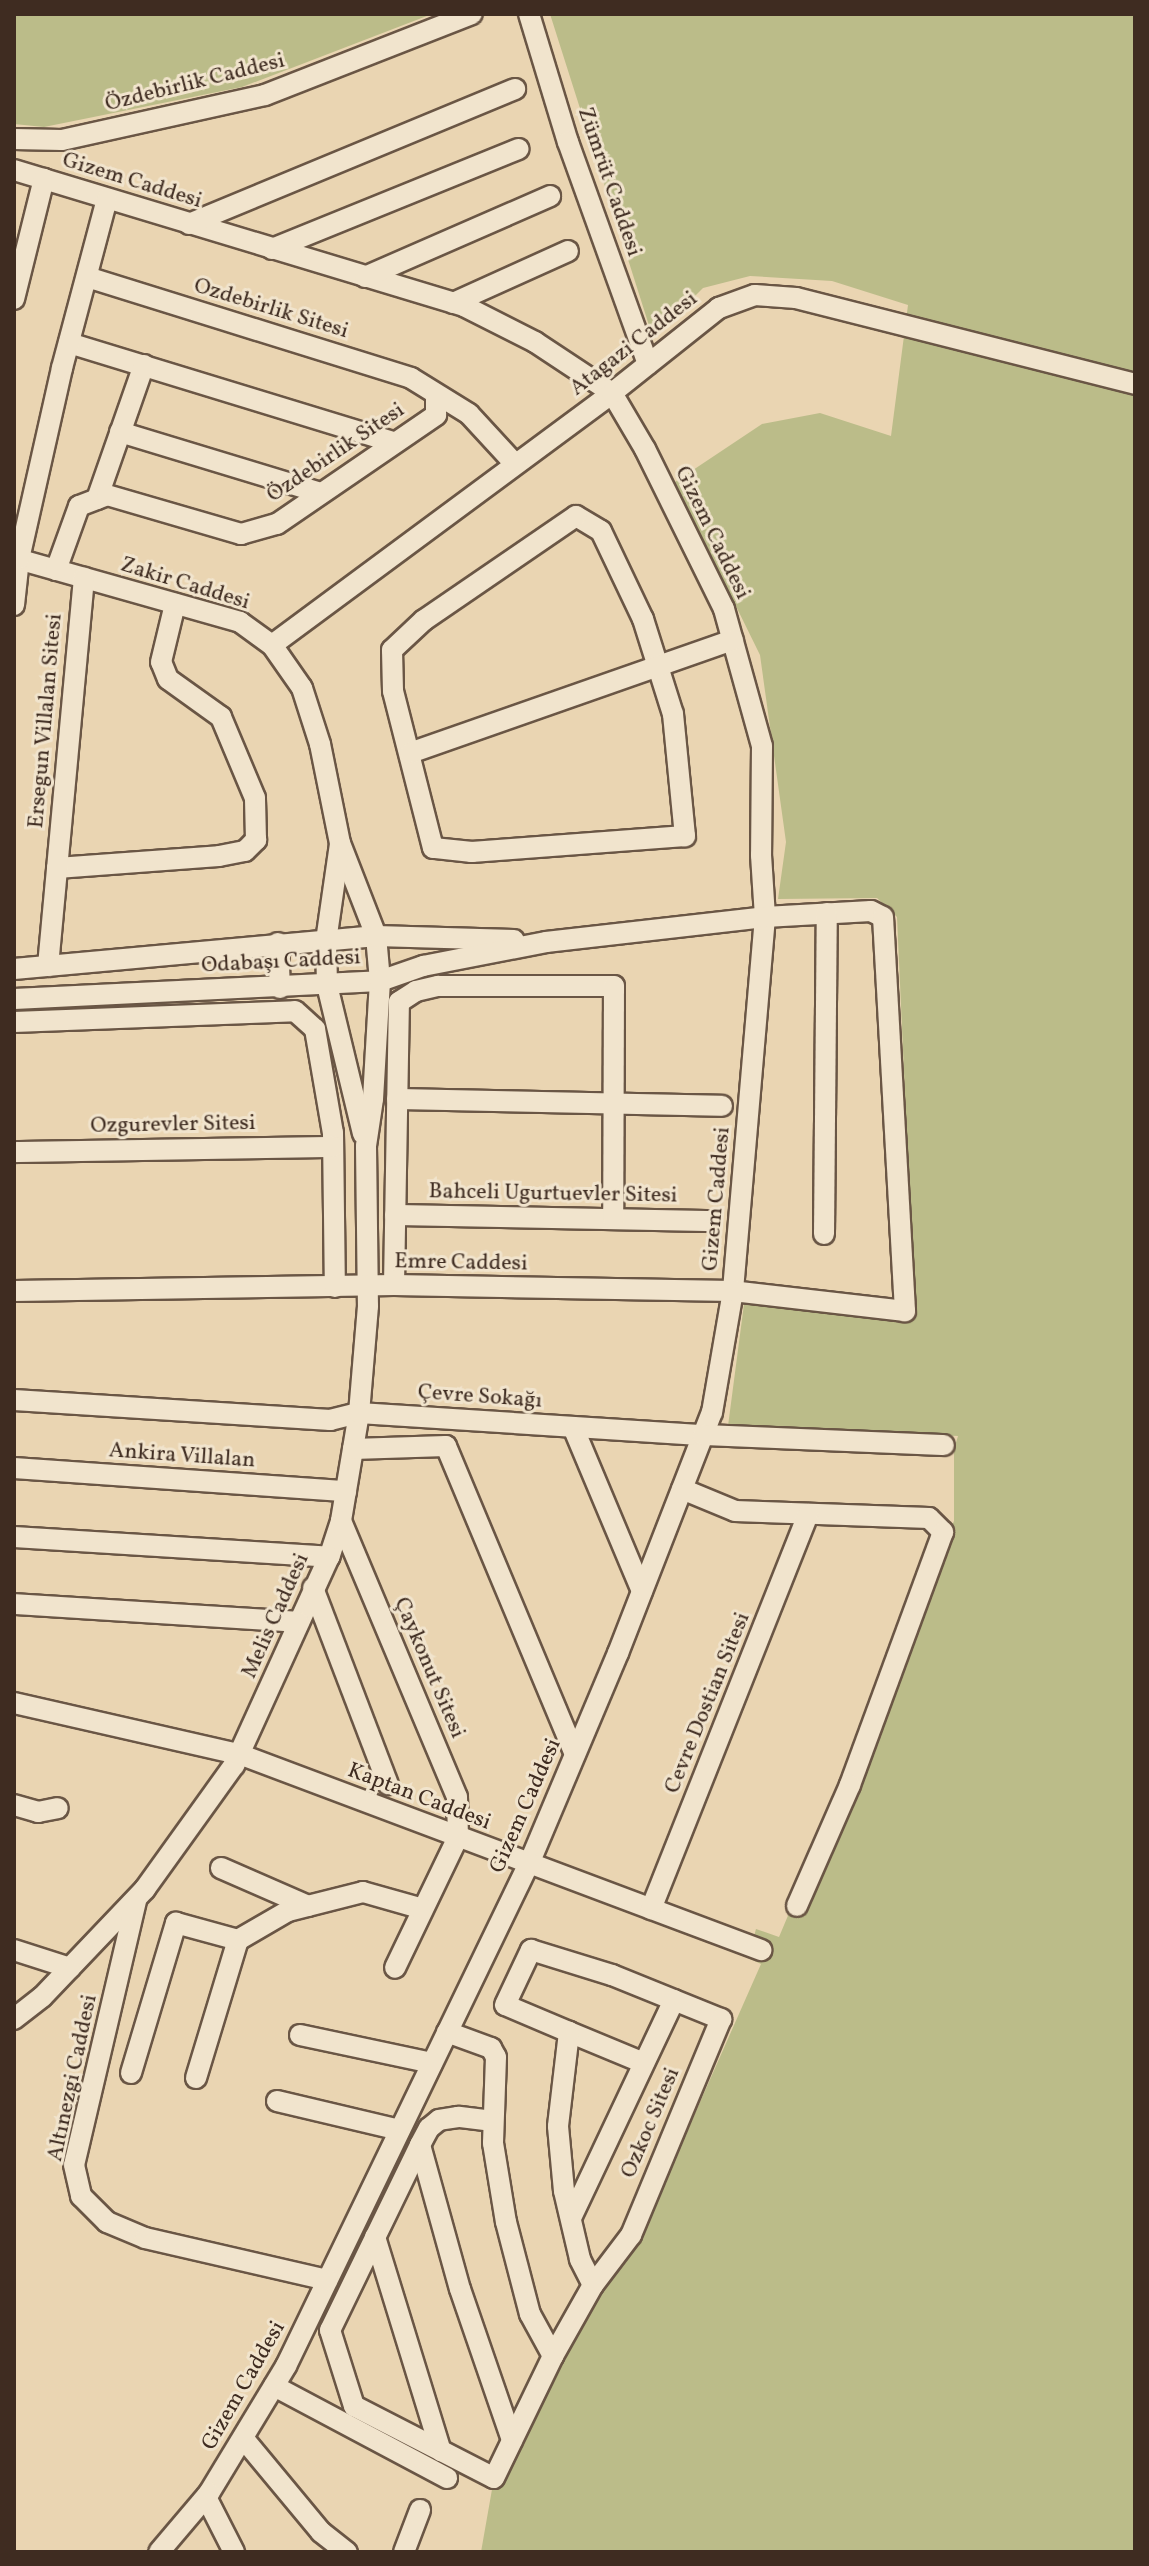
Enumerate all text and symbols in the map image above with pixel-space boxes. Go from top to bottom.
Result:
street label: Özdebirlik Caddesi [103,48,287,118]
street label: Zümrüt Caddesi [571,104,647,260]
street label: Gizem Caddesi [59,147,205,215]
street label: Ozdebirlik Sitesi [191,273,351,345]
street label: Atagazi Caddesi [565,286,703,402]
street label: Özdebirlik Sitesi [262,397,410,509]
street label: Gizem Caddesi [668,462,756,604]
street label: Zakir Caddesi [117,552,253,616]
street label: Ersegun Villalan Sitesi [23,612,69,830]
street label: Odabaşı Caddesi [201,945,361,979]
street label: Ozgurevler Sitesi [90,1110,256,1140]
street label: Gizem Caddesi [698,1126,736,1272]
street label: Bahceli Ugurtuevler Sitesi [428,1179,678,1209]
street label: Emre Caddesi [394,1249,528,1277]
street label: Çevre Sokağı [417,1379,543,1415]
street label: Ankira Villalan [108,1438,256,1474]
street label: Melis Caddesi [237,1549,315,1683]
street label: Çaykonut Sitesi [387,1594,471,1742]
street label: Cevre Dostian Sitesi [660,1609,756,1797]
street label: Gizem Caddesi [485,1735,567,1877]
street label: Kaptan Caddesi [344,1758,494,1836]
street label: Altınezgi Caddesi [42,1992,104,2164]
street label: Ozkoc Sitesi [616,2064,686,2182]
street label: Gizem Caddesi [196,2317,292,2455]

